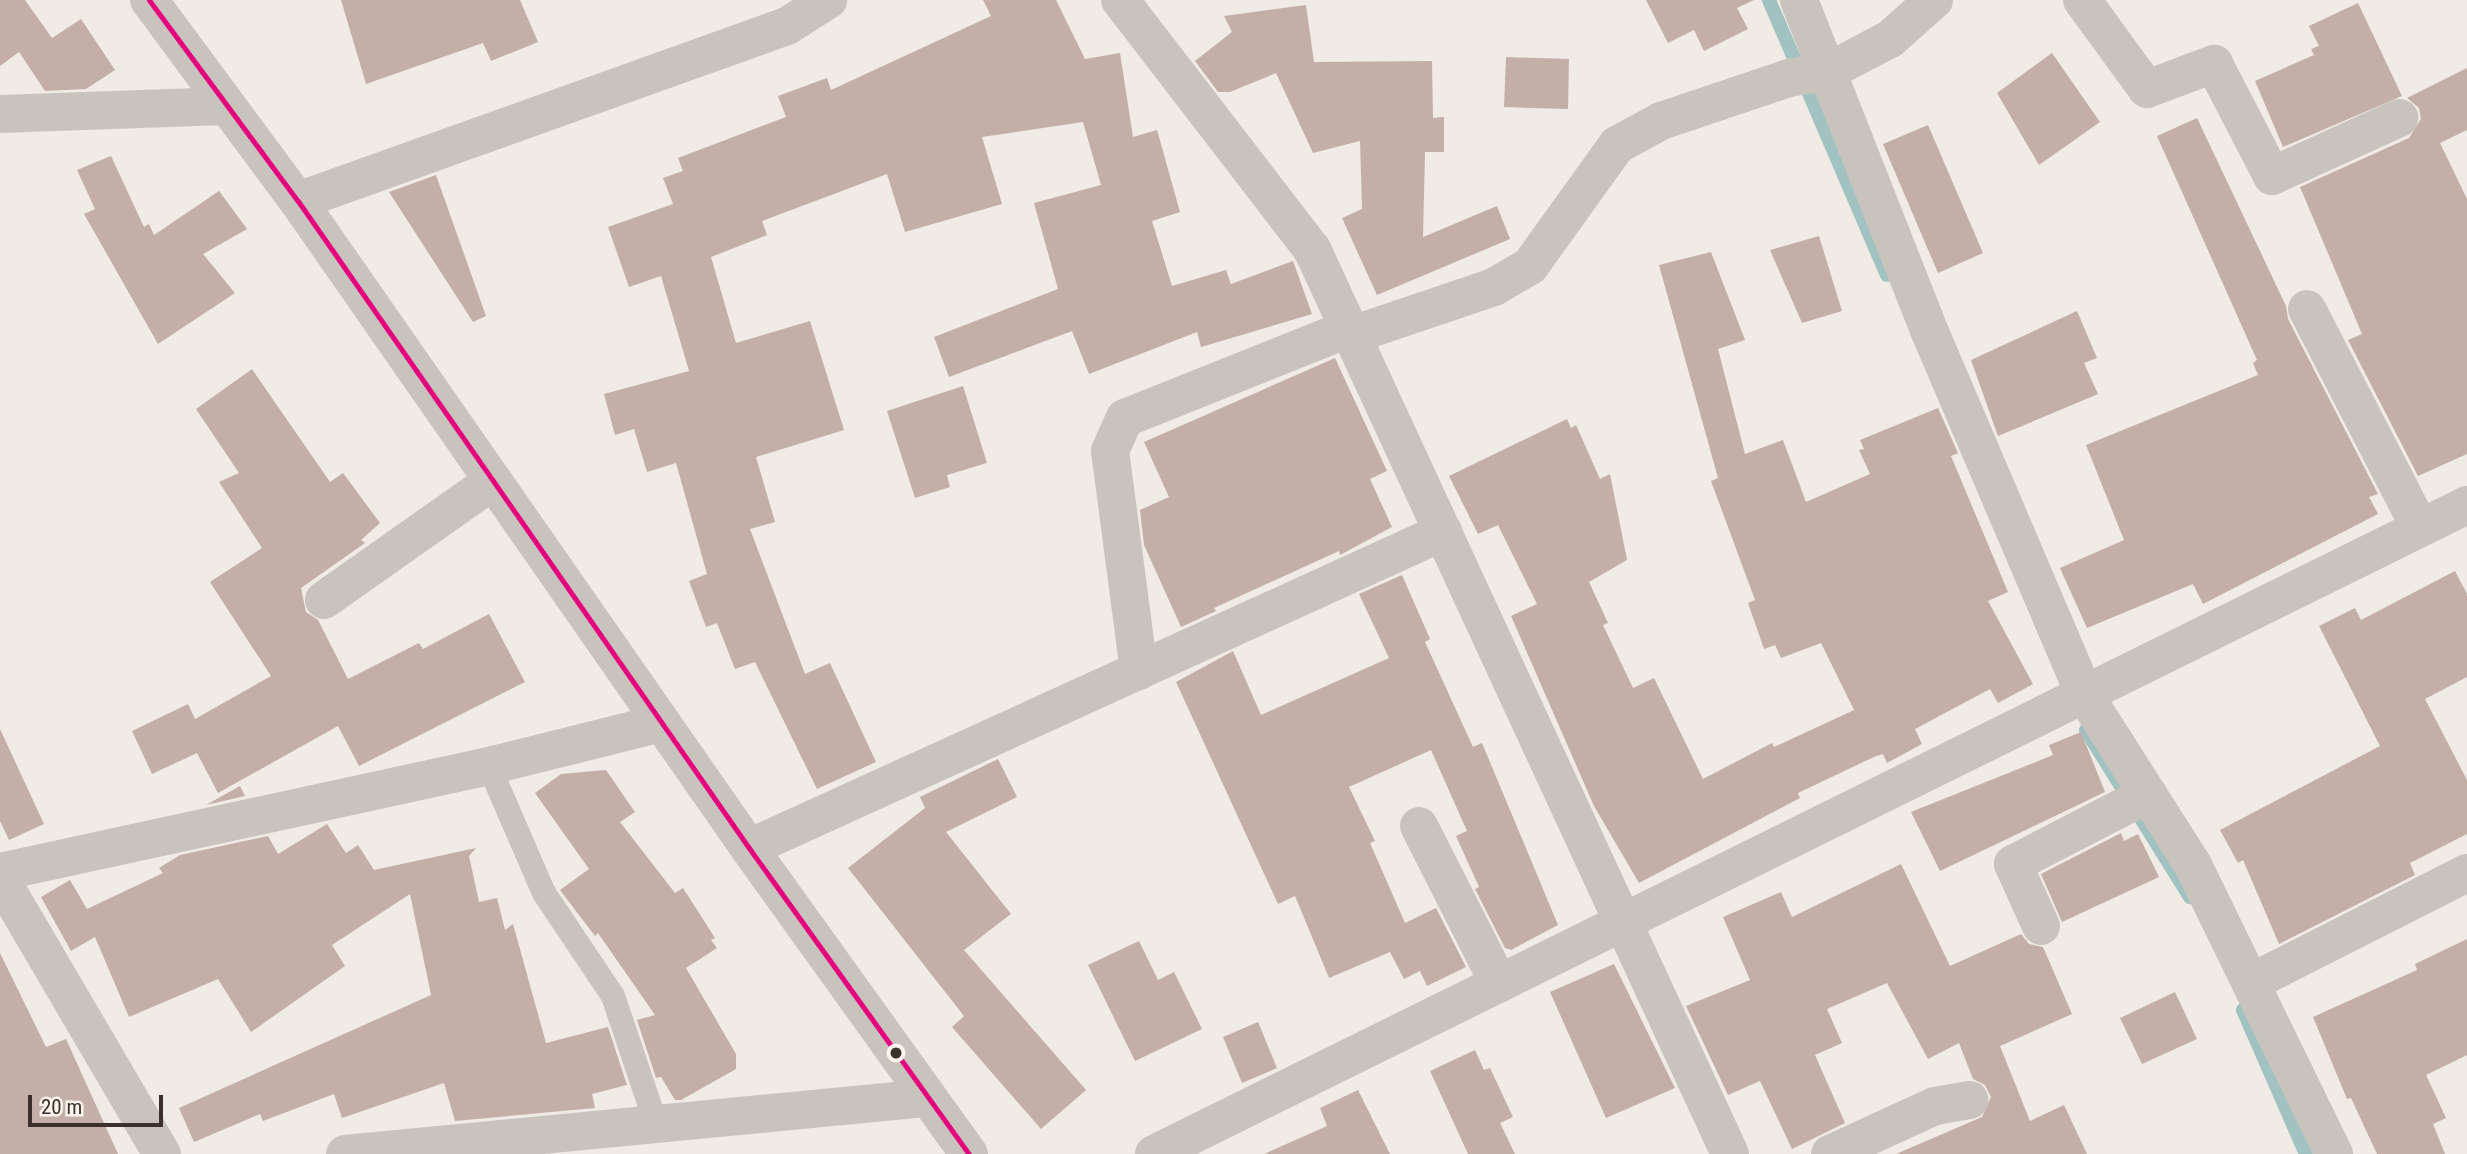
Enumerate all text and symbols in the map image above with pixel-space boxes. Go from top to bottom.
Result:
unlabelled marker [889,1046,903,1060]
scale bar [32,1080,166,1124]
text: 20 m [41,1095,82,1119]

